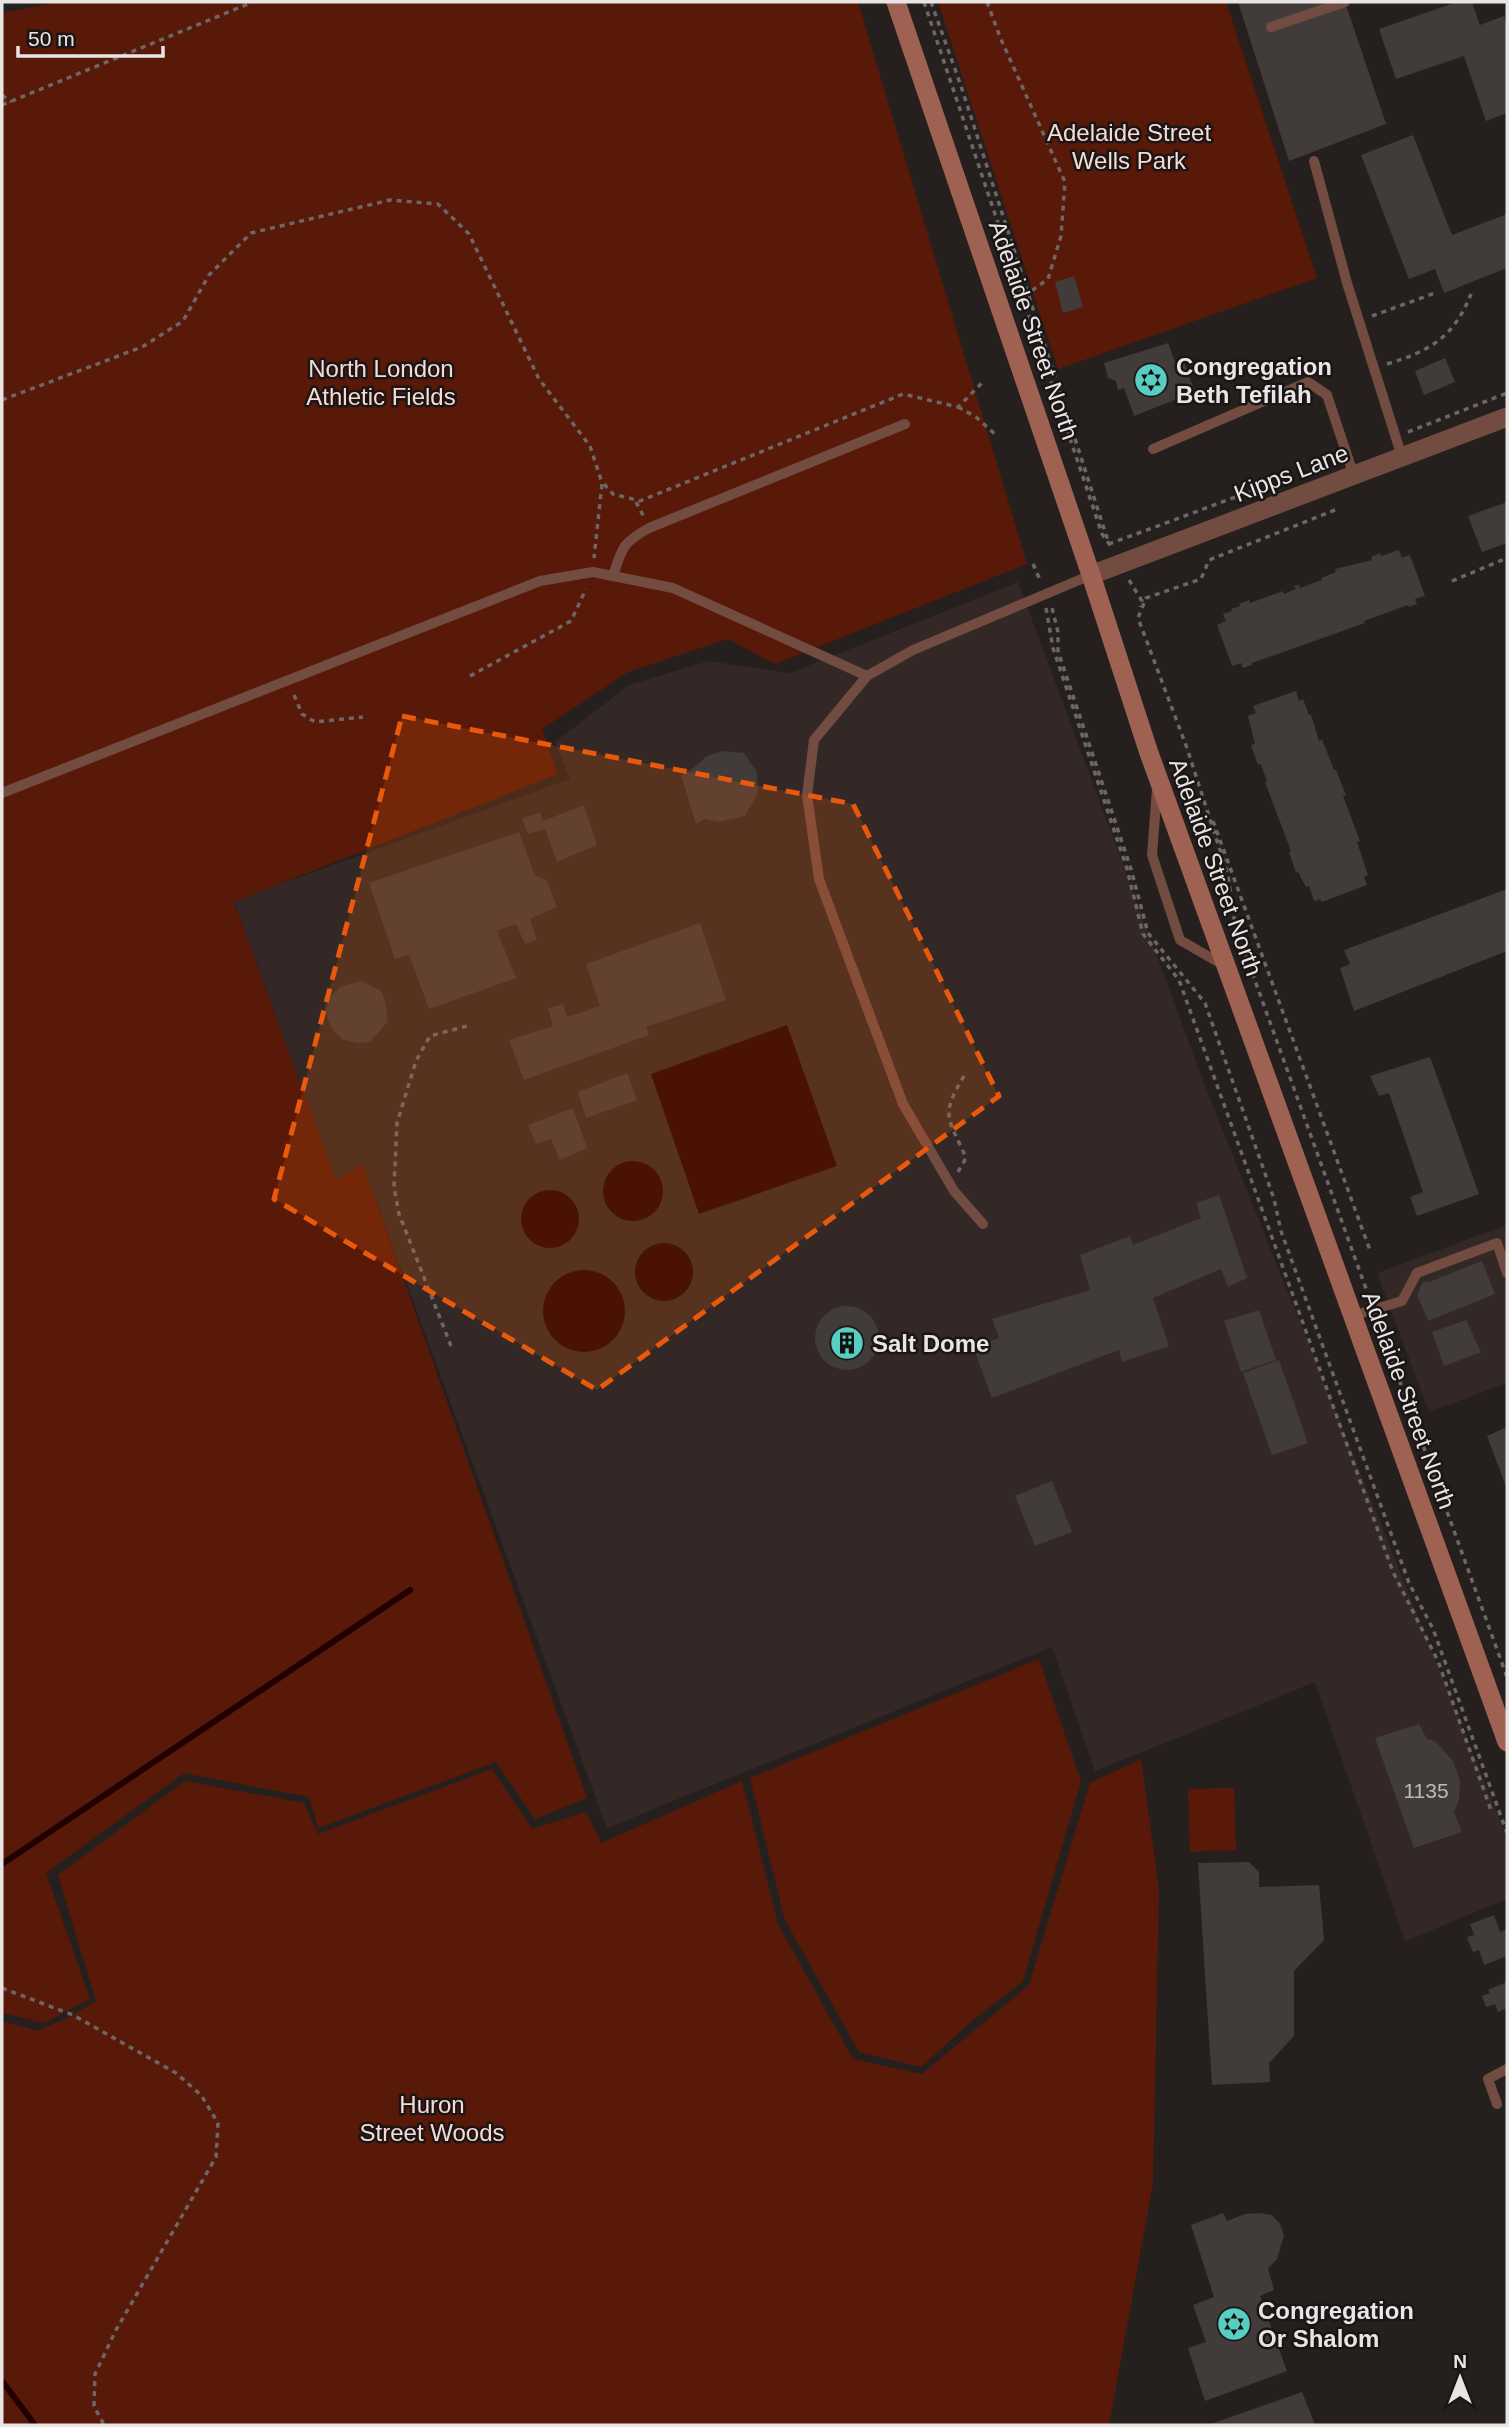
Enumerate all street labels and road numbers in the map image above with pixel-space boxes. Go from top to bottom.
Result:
street label: Adelaide Street North [984,217,1084,443]
street label: Kipps Lane [1230,439,1352,507]
street label: Adelaide Street North [1164,755,1268,979]
street label: Adelaide Street North [1357,1288,1461,1512]

